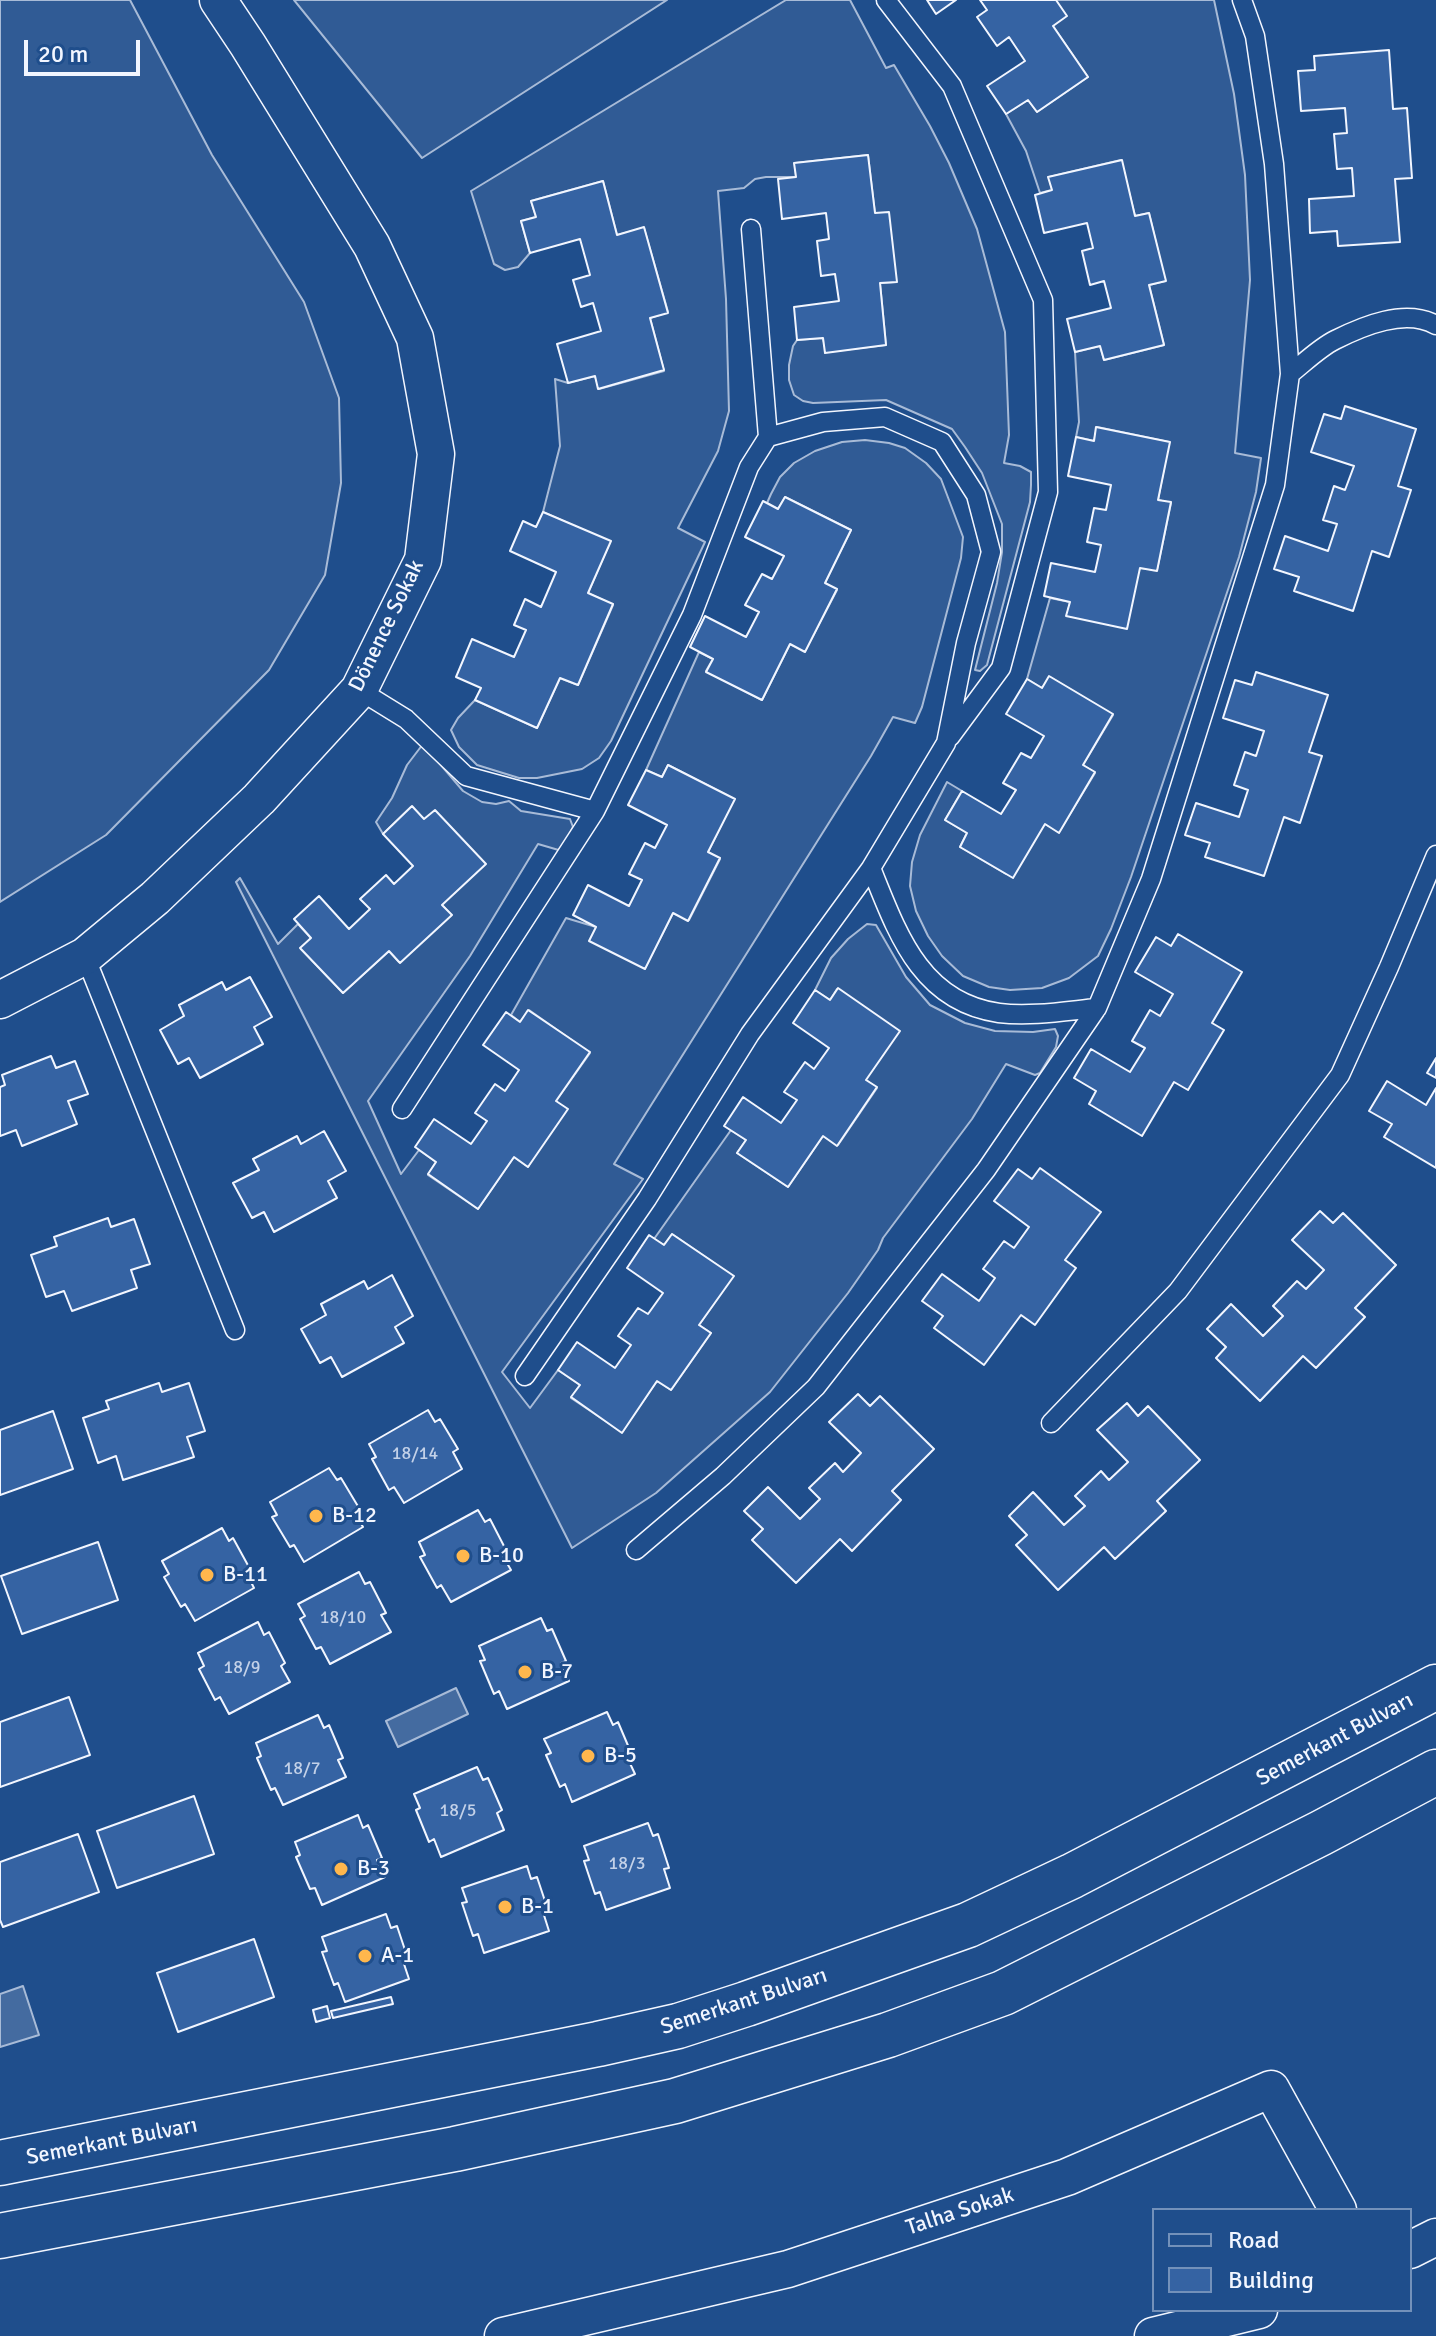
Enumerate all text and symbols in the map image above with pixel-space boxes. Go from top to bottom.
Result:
scale bar [28,24,144,74]
text: 20 m [38,39,88,69]
street label: Dönence Sokak [344,556,430,696]
house number: 18/14 [392,1443,438,1465]
place label: B-12 [332,1503,377,1529]
marker: B-12 [307,1507,325,1525]
place label: B-10 [479,1543,524,1569]
marker: B-10 [454,1547,472,1565]
place label: B-11 [223,1562,268,1588]
marker: B-11 [198,1566,216,1584]
house number: 18/10 [320,1607,366,1629]
house number: 18/9 [224,1657,260,1679]
place label: B-7 [541,1659,573,1685]
marker: B-7 [516,1663,534,1681]
street label: Semerkant Bulvarı [1252,1688,1418,1792]
place label: B-5 [604,1743,637,1769]
marker: B-5 [579,1747,597,1765]
house number: 18/7 [284,1758,320,1780]
house number: 18/5 [440,1800,476,1822]
house number: 18/3 [609,1853,645,1875]
place label: B-3 [357,1856,390,1882]
marker: B-3 [332,1860,350,1878]
place label: B-1 [521,1894,554,1920]
marker: B-1 [496,1898,514,1916]
place label: A-1 [381,1943,414,1969]
marker: A-1 [356,1947,374,1965]
street label: Semerkant Bulvarı [657,1963,831,2041]
street label: Semerkant Bulvarı [24,2112,200,2172]
street label: Talha Sokak [903,2182,1017,2242]
legend [1152,2208,1412,2312]
text: Road [1228,2225,1279,2255]
text: Building [1228,2265,1314,2295]

